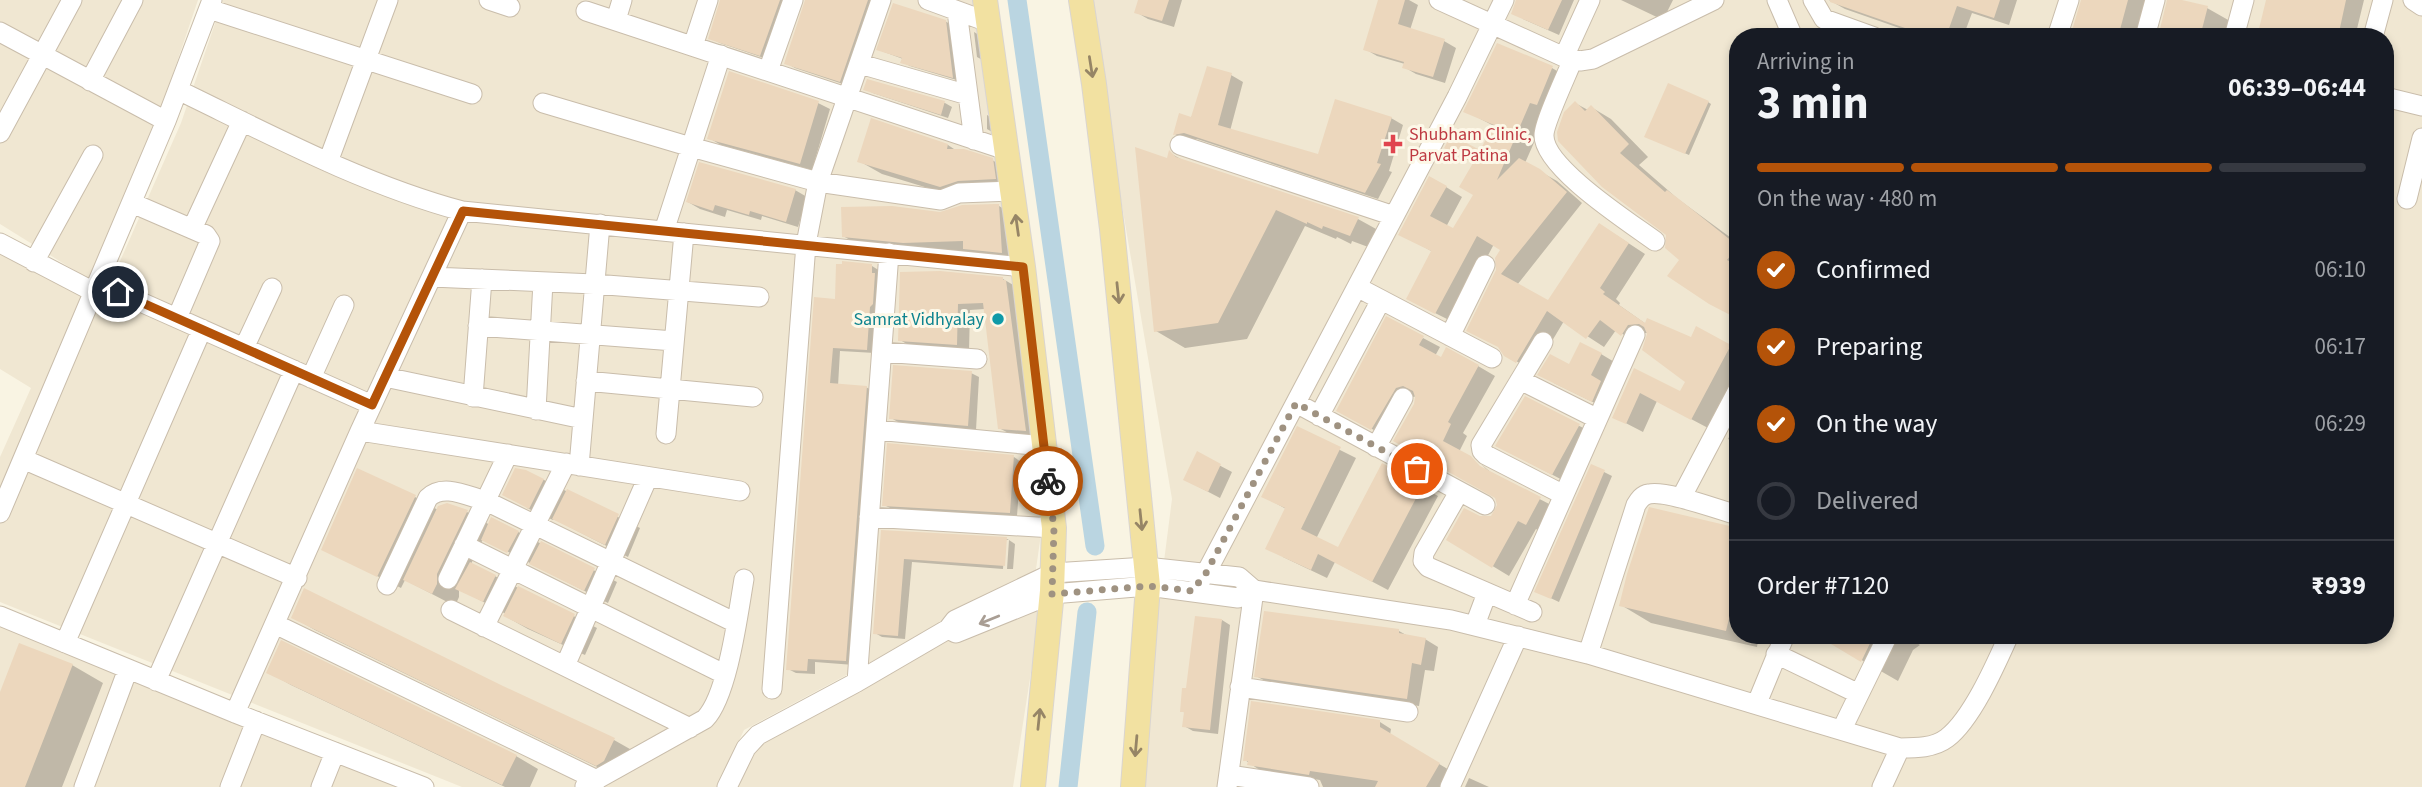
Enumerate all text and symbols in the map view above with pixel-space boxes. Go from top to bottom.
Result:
text: Arriving in [1757,45,1855,78]
one-way arrow [1085,55,1098,78]
text: 06:39–06:44 [2228,69,2366,106]
text: 3 min [1757,71,1869,136]
place label: Shubham Clinic, Parvat Patina [1409,122,1532,168]
marker: Shubham Clinic, Parvat Patina [1383,134,1403,154]
text: On the way · 480 m [1757,182,1937,215]
one-way arrow [1010,214,1023,237]
icon: check [1757,251,1795,289]
text: Confirmed [1816,251,1931,288]
text: 06:10 [2315,253,2366,286]
pin [88,262,148,322]
icon: home [99,273,137,311]
one-way arrow [1112,281,1125,304]
place label: Samrat Vidhyalay [853,307,985,332]
marker: Samrat Vidhyalay [990,311,1006,327]
icon: check [1757,328,1795,366]
text: Preparing [1816,328,1922,365]
text: 06:17 [2315,330,2366,363]
icon: check [1757,405,1795,443]
text: On the way [1816,405,1937,442]
text: 06:29 [2315,407,2366,440]
pin [1387,439,1447,499]
courier [1013,446,1083,516]
icon: bag [1398,450,1436,488]
icon: bike [1029,462,1067,500]
text: Delivered [1816,482,1919,519]
one-way arrow [1135,508,1148,530]
text: Order #7120 [1757,567,1889,604]
text: ₹939 [2311,567,2366,604]
one-way arrow [978,614,1000,627]
one-way arrow [1033,708,1046,731]
one-way arrow [1129,734,1142,757]

